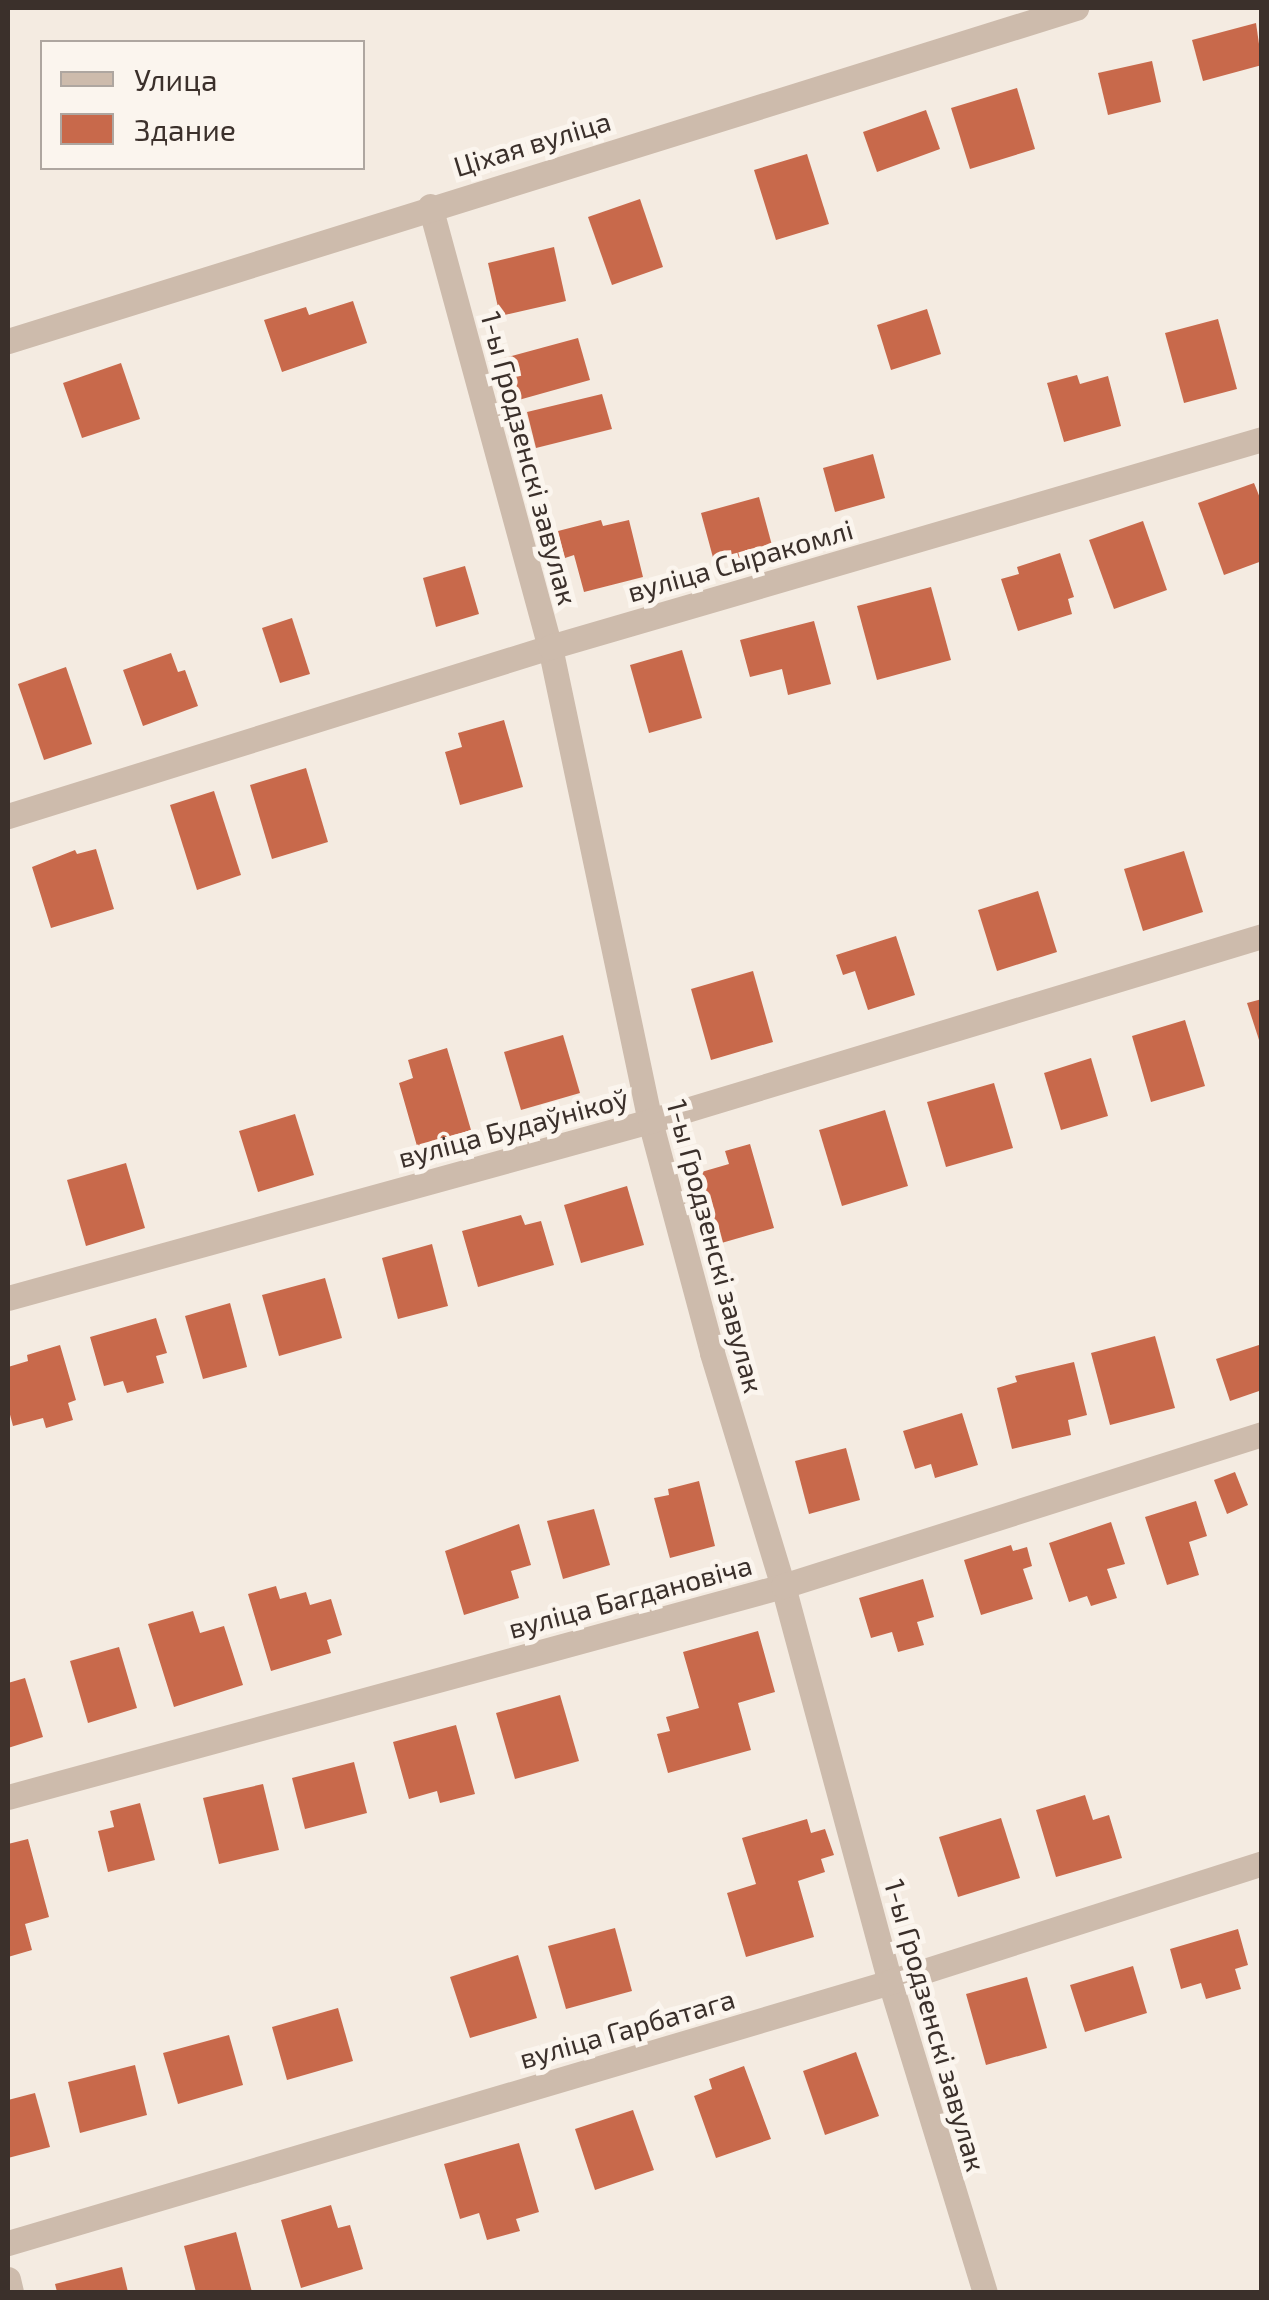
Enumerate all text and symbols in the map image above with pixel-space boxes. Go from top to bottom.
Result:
legend [40,40,365,170]
text: Улица [134,61,218,97]
street label: Ціхая вуліца [449,103,615,183]
text: Здание [134,111,236,147]
street label: 1-ы Гродзенскі завулак [475,308,585,608]
street label: вуліца Сыракомлі [623,512,857,608]
street label: вуліца Будаўнікоў [394,1080,632,1174]
street label: 1-ы Гродзенскі завулак [661,1096,771,1396]
street label: вуліца Багдановіча [505,1547,755,1645]
street label: 1-ы Гродзенскі завулак [878,1875,994,2175]
street label: вуліца Гарбатага [515,1981,739,2075]

